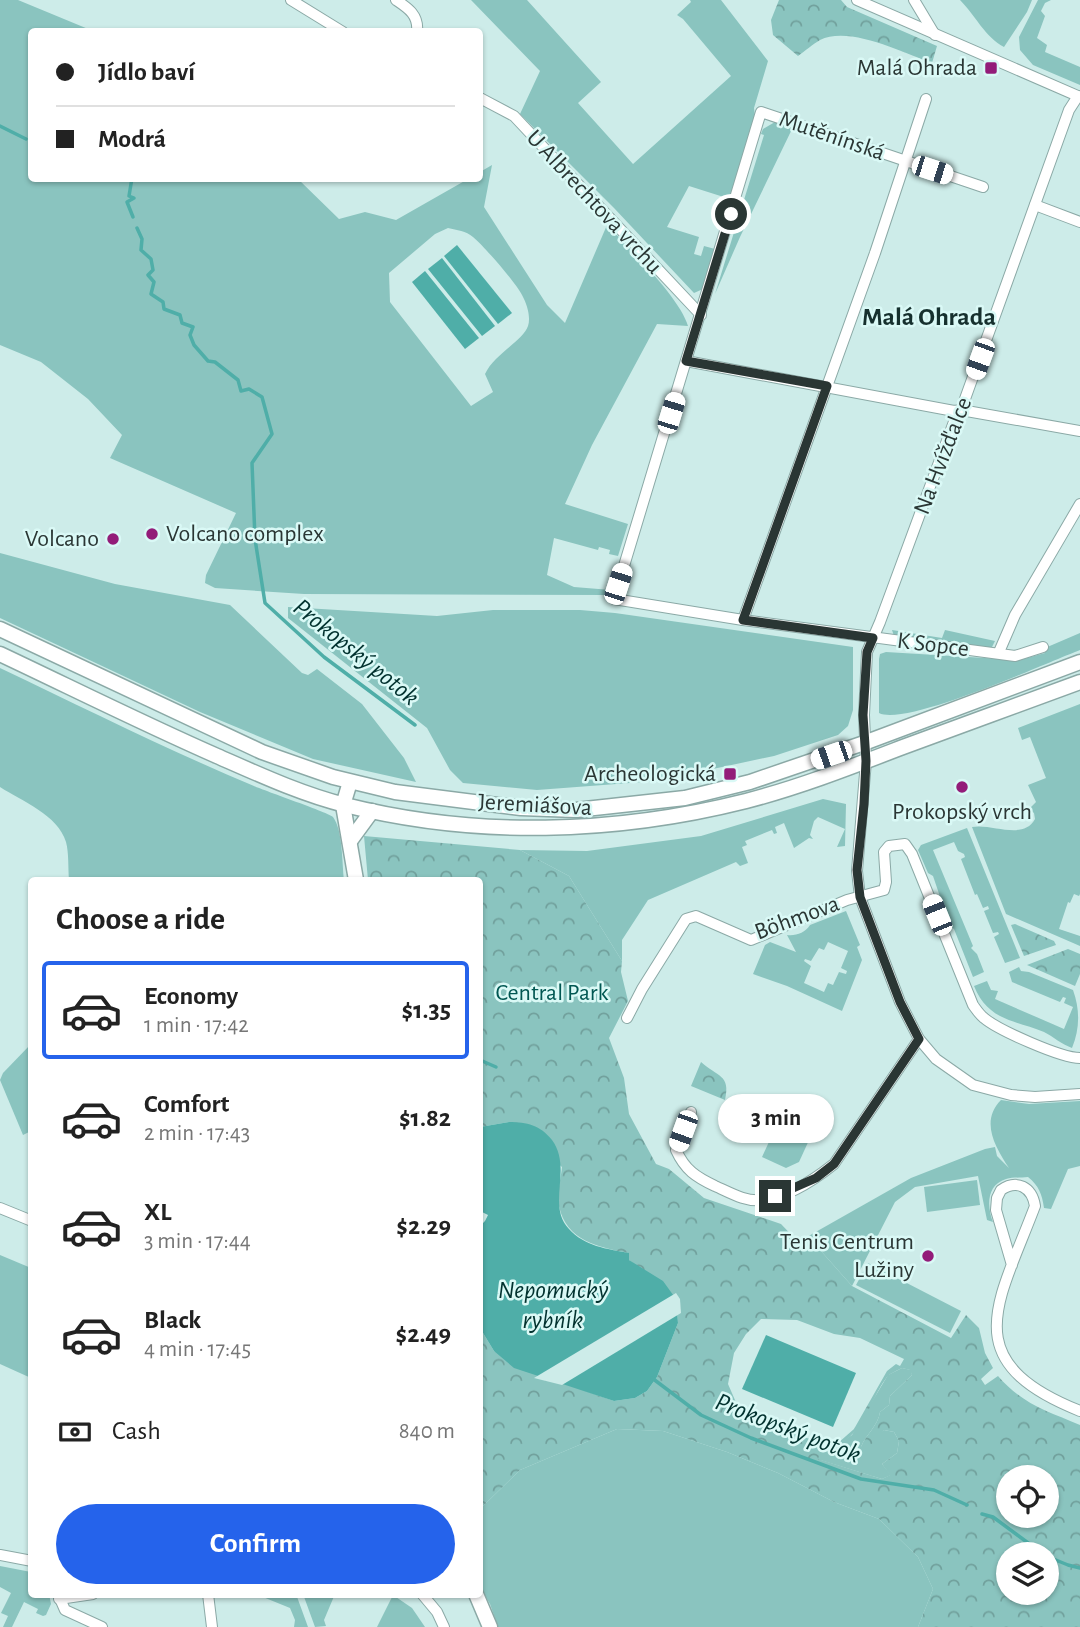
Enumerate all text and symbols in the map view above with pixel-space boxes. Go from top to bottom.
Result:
place label: Malá Ohrada [857,56,977,80]
text: Jídlo baví [98,59,195,85]
marker: Malá Ohrada [983,60,999,76]
street label: Mutěnínská [776,107,888,165]
street label: U Albrechtova vrchu [522,125,666,279]
text: Modrá [98,126,166,152]
car [909,154,956,186]
route start [715,198,747,230]
district label: Malá Ohrada [862,304,996,330]
car [963,336,998,382]
car [655,390,688,436]
street label: Na Hvížďalce [910,394,976,518]
place label: Volcano complex [166,522,324,546]
marker: Volcano complex [144,526,160,542]
place label: Volcano [25,527,99,551]
marker: Volcano [105,531,121,547]
car [602,561,635,607]
water label: Prokopský potok [288,594,424,710]
street label: K Sopce [896,629,970,661]
car [808,738,855,772]
place label: Archeologická [584,762,716,786]
marker: Archeologická [722,766,738,782]
marker: Prokopský vrch [954,779,970,795]
street label: Jeremiášova [477,790,593,820]
place label: Prokopský vrch [892,800,1032,824]
street label: Böhmova [751,892,843,944]
car [920,892,955,938]
text: Choose a ride [56,903,225,935]
icon: car [60,979,123,1042]
park label: Central Park [495,981,609,1005]
text: Economy [144,983,238,1009]
text: $1.35 [402,997,451,1023]
text: 1 min · 17:42 [144,1014,249,1037]
icon: car [60,1087,123,1150]
text: Comfort [144,1091,229,1117]
callout: 3 min [717,1094,833,1144]
text: $1.82 [399,1105,451,1131]
text: 3 min [751,1107,801,1130]
car [666,1108,701,1154]
text: 2 min · 17:43 [144,1122,250,1145]
route end [759,1180,791,1212]
icon: car [60,1195,123,1258]
text: XL [144,1199,171,1225]
text: $2.29 [396,1213,451,1239]
text: 3 min · 17:44 [144,1230,251,1253]
place label: Tenis Centrum Lužiny [780,1230,914,1282]
marker: Tenis Centrum Lužiny [920,1248,936,1264]
water label: Nepomucký rybník [498,1277,609,1333]
icon: car [60,1303,123,1366]
text: Black [144,1307,201,1333]
text: $2.49 [395,1321,451,1347]
text: 4 min · 17:45 [144,1338,251,1361]
water label: Prokopský potok [712,1388,864,1468]
icon: cash [56,1413,94,1451]
text: Cash [112,1418,161,1444]
text: 840 m [399,1420,455,1443]
map controls [996,1465,1059,1605]
button: locate [996,1465,1059,1528]
button: Confirm [56,1504,455,1584]
button: layers [996,1542,1059,1605]

